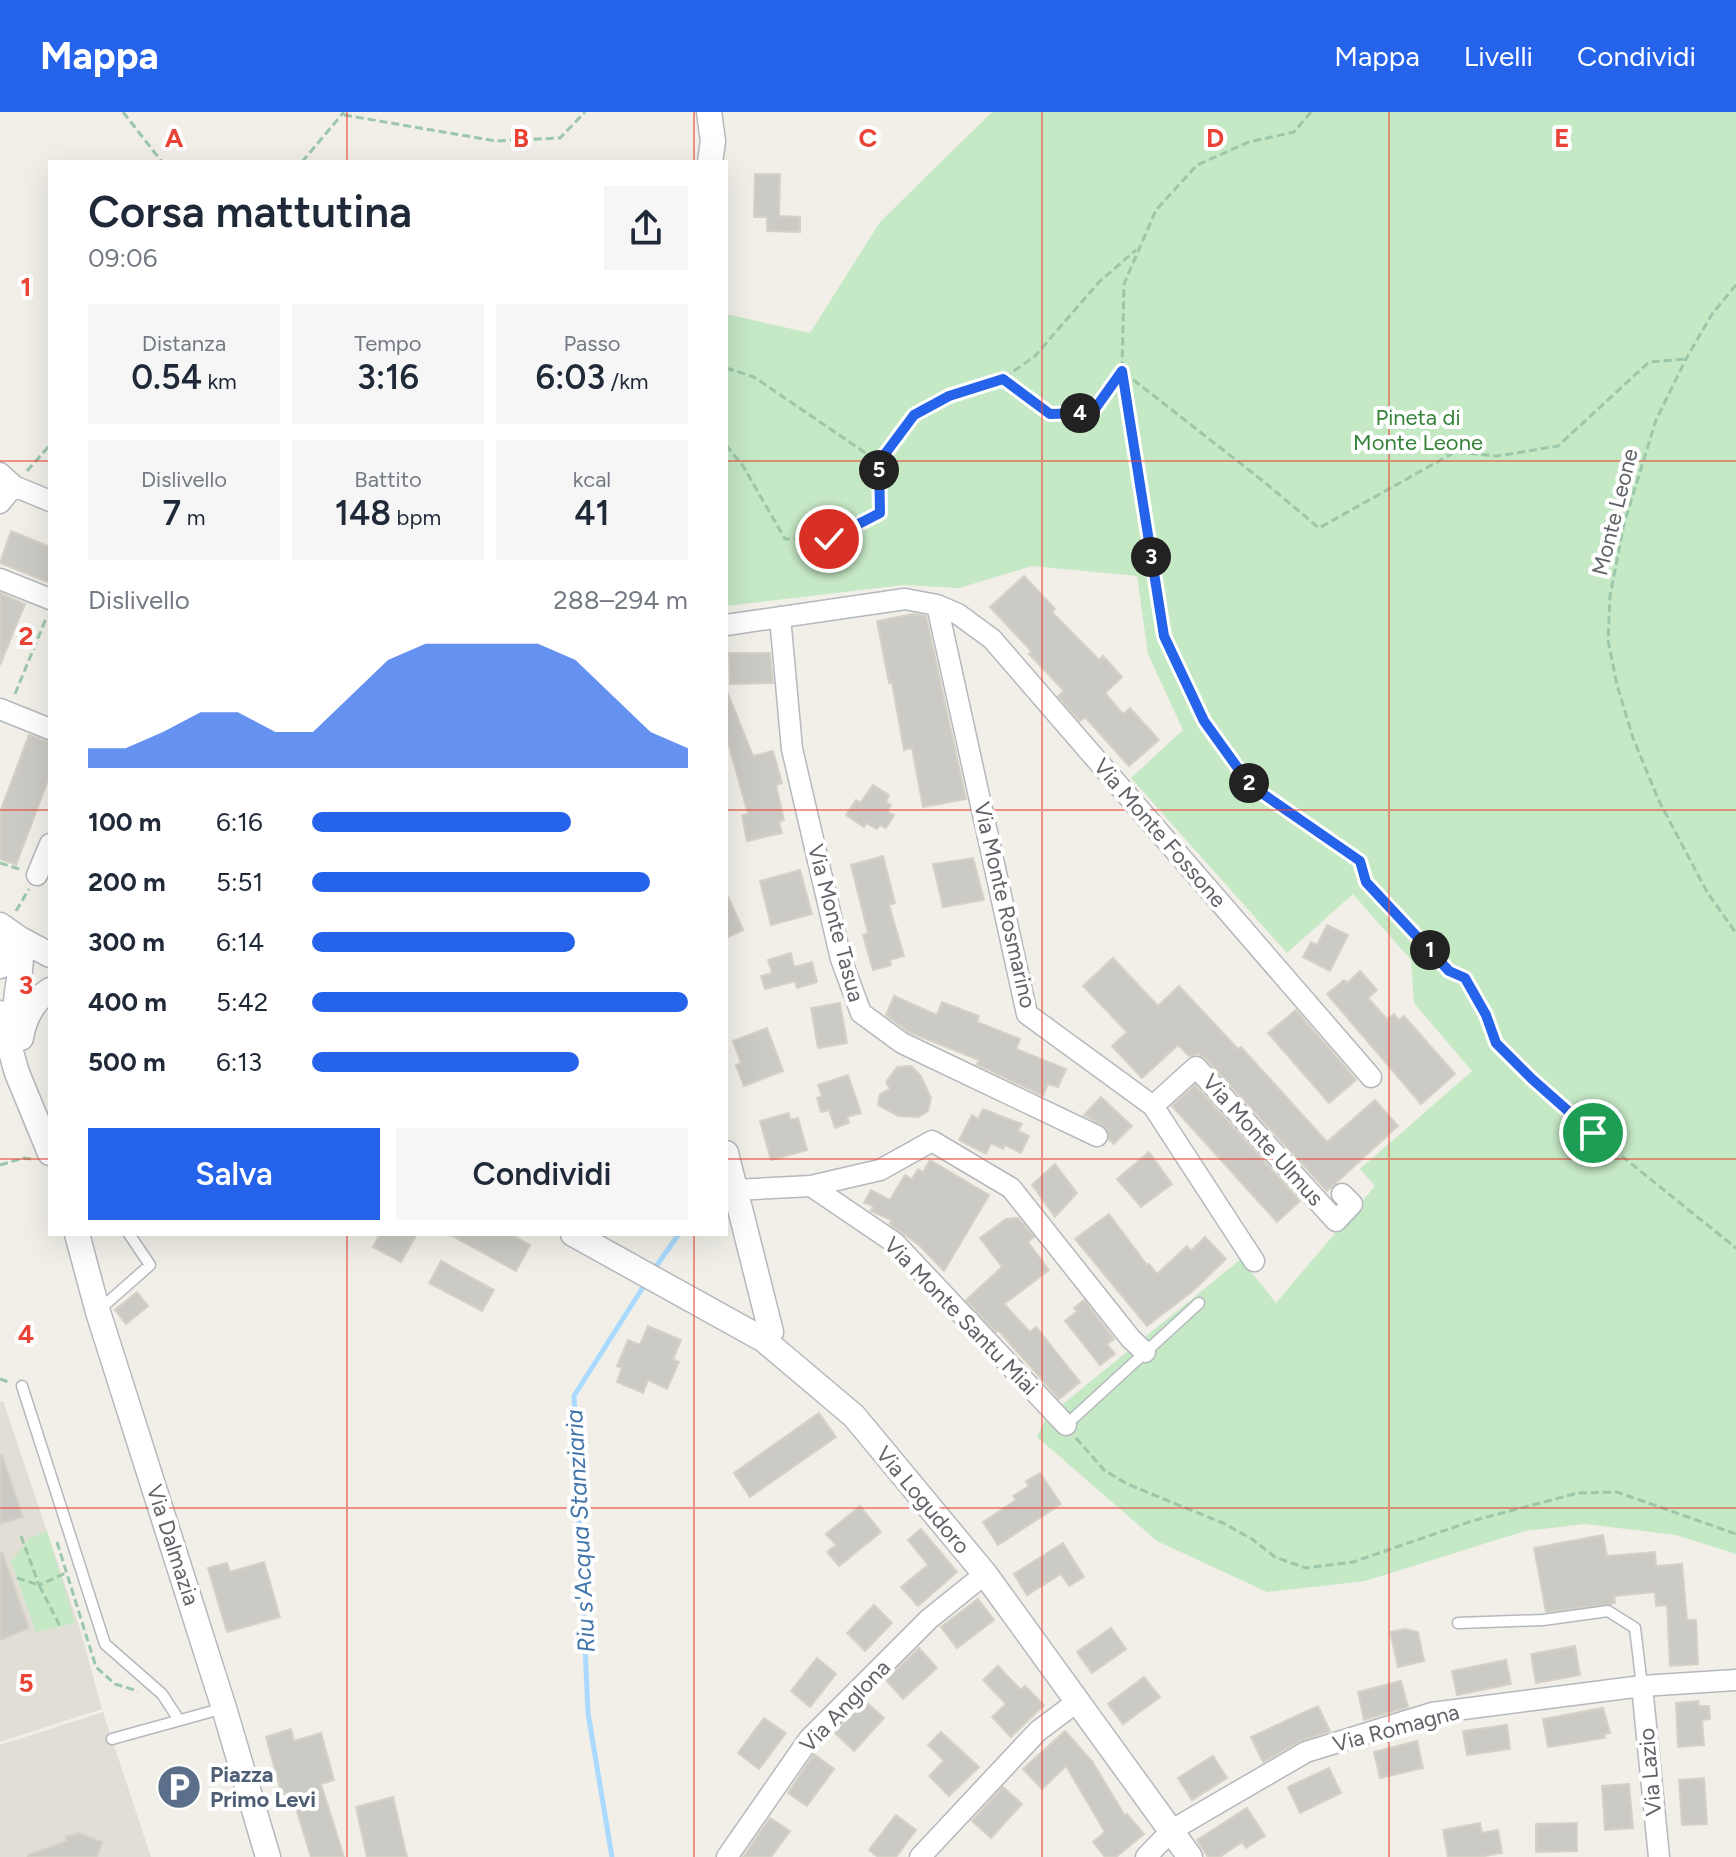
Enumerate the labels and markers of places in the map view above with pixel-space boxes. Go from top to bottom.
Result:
pin: 4 [1060,393,1100,433]
pin: 5 [859,450,899,490]
pin [795,505,863,573]
pin: 3 [1131,537,1171,577]
pin: 2 [1229,763,1269,803]
pin: 1 [1410,930,1450,970]
pin [1559,1099,1627,1167]
place label: Piazza Primo Levi [210,1761,316,1813]
parking icon: Piazza Primo Levi [155,1763,203,1811]

